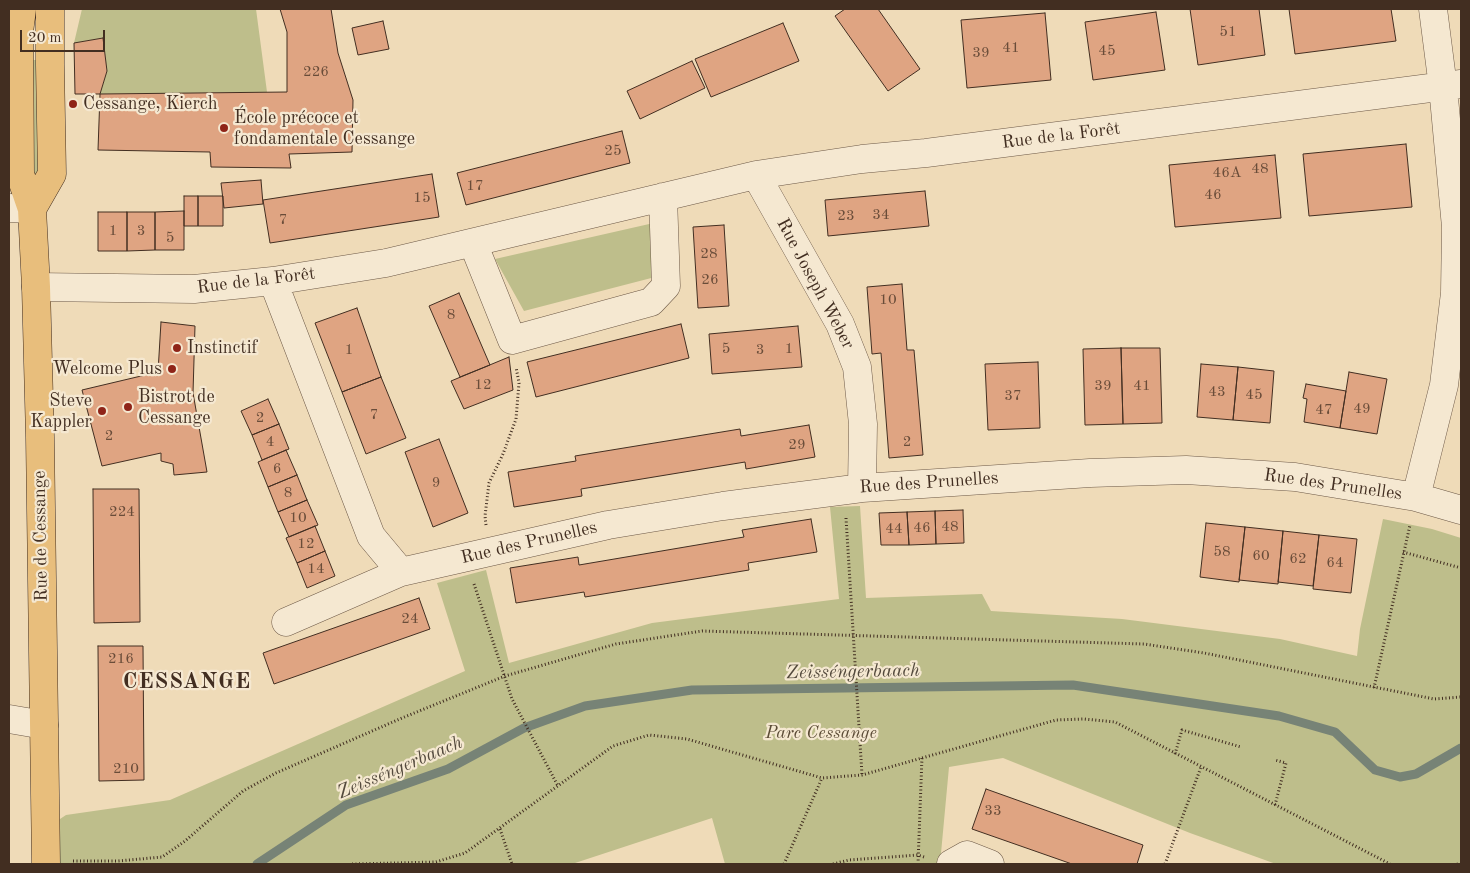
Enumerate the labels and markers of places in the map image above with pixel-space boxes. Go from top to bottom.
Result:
place label: Cessange, Kierch [83,93,217,115]
marker: Cessange, Kierch [67,98,79,110]
place label: École précoce et fondamentale Cessange [234,107,415,150]
marker: École précoce et fondamentale Cessange [218,122,230,134]
place label: Instinctif [187,337,257,359]
marker: Instinctif [171,342,183,354]
place label: Welcome Plus [52,358,162,380]
marker: Welcome Plus [166,363,178,375]
place label: Bistrot de Cessange [138,386,215,428]
place label: Steve Kappler [30,390,92,432]
marker: Bistrot de Cessange [122,401,134,413]
marker: Steve Kappler [96,405,108,417]

